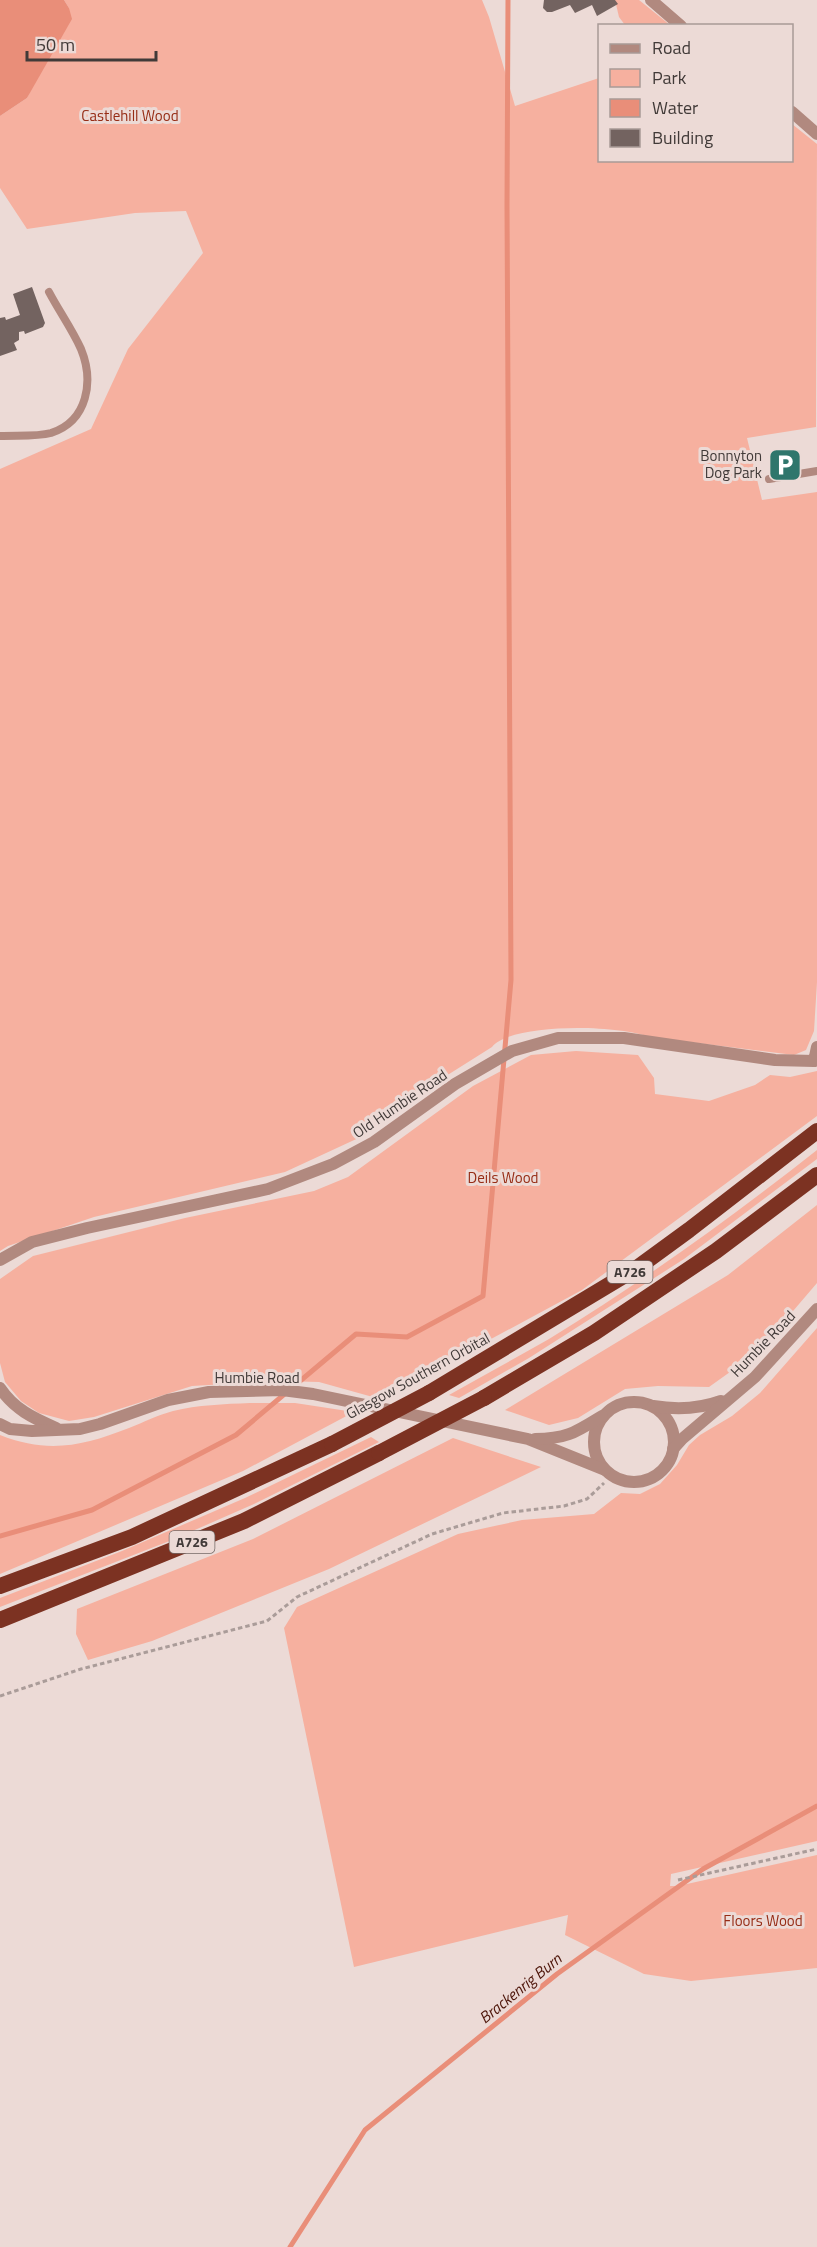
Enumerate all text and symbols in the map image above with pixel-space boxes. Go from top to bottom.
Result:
scale bar [27,24,156,62]
legend [598,24,793,162]
text: 50 m [36,31,75,58]
text: Road [652,34,691,61]
text: Park [652,64,687,91]
text: Water [652,94,698,121]
park label: Castlehill Wood [81,104,179,127]
text: Building [652,124,713,151]
place label: Bonnyton Dog Park [700,444,762,484]
parking icon: Bonnyton Dog Park [767,447,803,483]
street label: Old Humbie Road [348,1063,452,1144]
park label: Deils Wood [467,1166,539,1189]
road number: A726 [608,1261,652,1283]
street label: Humbie Road [725,1305,800,1382]
street label: Glasgow Southern Orbital [342,1326,494,1425]
street label: Humbie Road [214,1366,300,1389]
road number: A726 [170,1531,214,1553]
park label: Floors Wood [723,1909,803,1932]
water label: Brackenrig Burn [473,1946,567,2029]

